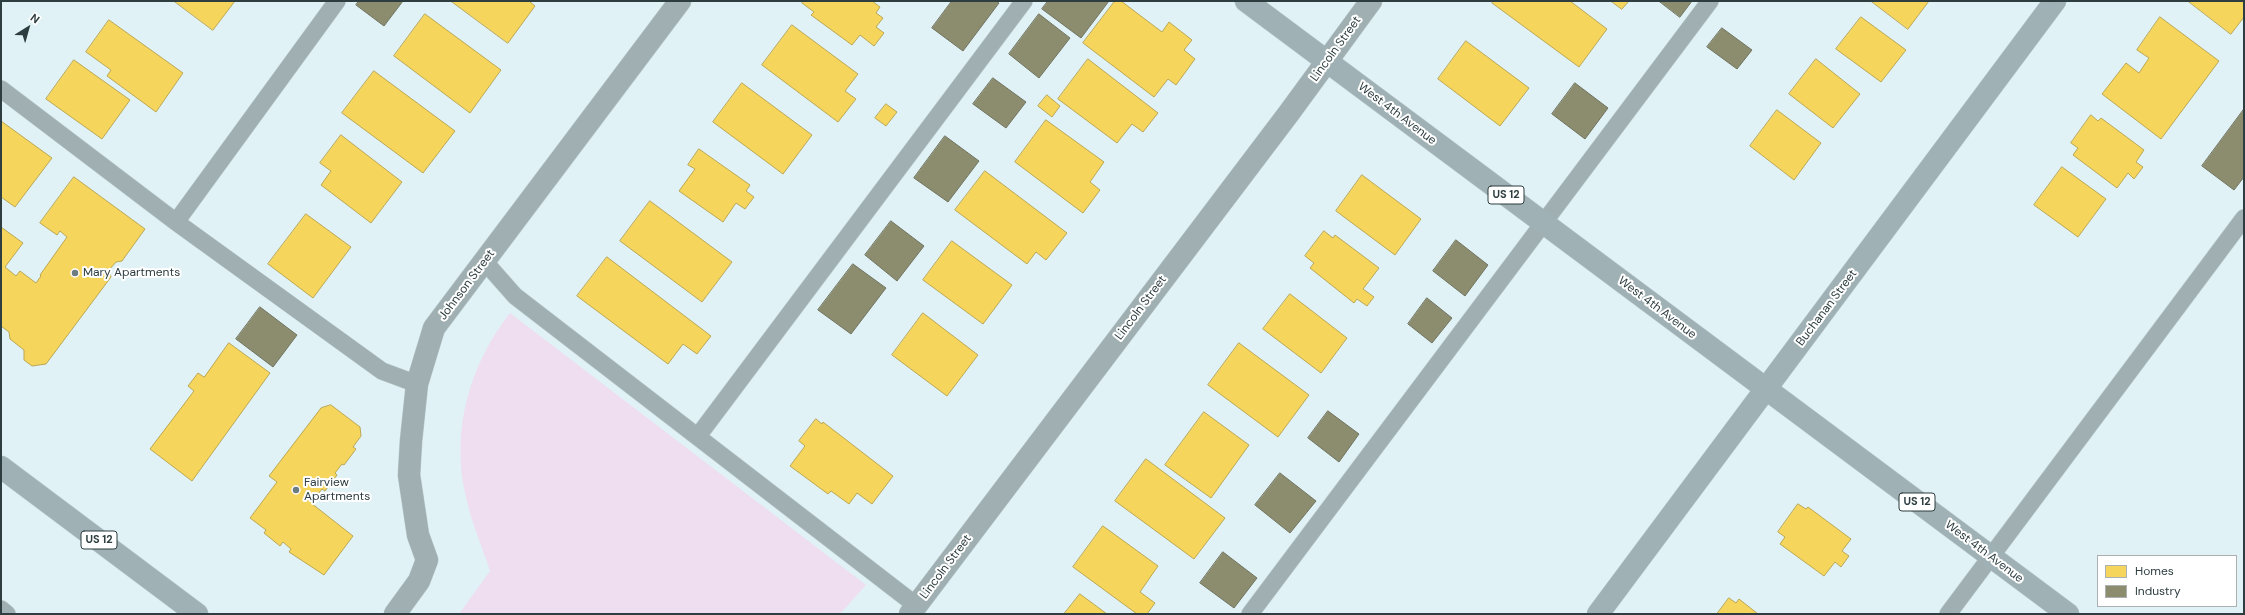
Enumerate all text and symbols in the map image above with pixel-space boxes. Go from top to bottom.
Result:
north arrow [8,8,48,48]
text: N [28,10,43,26]
street label: Lincoln Street [1308,14,1364,84]
street label: West 4th Avenue [1355,80,1439,148]
road number: US 12 [1488,186,1524,204]
street label: Johnson Street [436,247,498,323]
place label: Mary Apartments [83,266,180,280]
street label: Buchanan Street [1794,267,1860,349]
marker: Mary Apartments [70,268,80,278]
street label: Lincoln Street [1112,273,1170,343]
street label: West 4th Avenue [1615,274,1699,342]
place label: Fairview Apartments [304,476,370,504]
marker: Fairview Apartments [291,485,301,495]
road number: US 12 [1899,493,1935,511]
street label: West 4th Avenue [1942,518,2026,586]
road number: US 12 [81,531,117,549]
street label: Lincoln Street [917,532,975,602]
legend [2097,555,2237,607]
text: Homes [2135,563,2174,579]
text: Industry [2135,583,2181,599]

